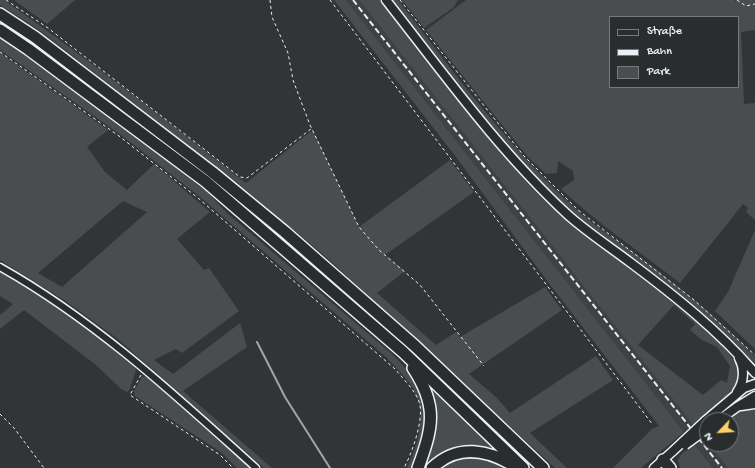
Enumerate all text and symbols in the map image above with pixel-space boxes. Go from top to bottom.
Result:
legend [609,16,739,88]
text: Straße [647,25,682,39]
text: Bahn [647,45,672,59]
text: Park [647,65,670,79]
north arrow [699,412,739,452]
text: N [702,431,716,442]

